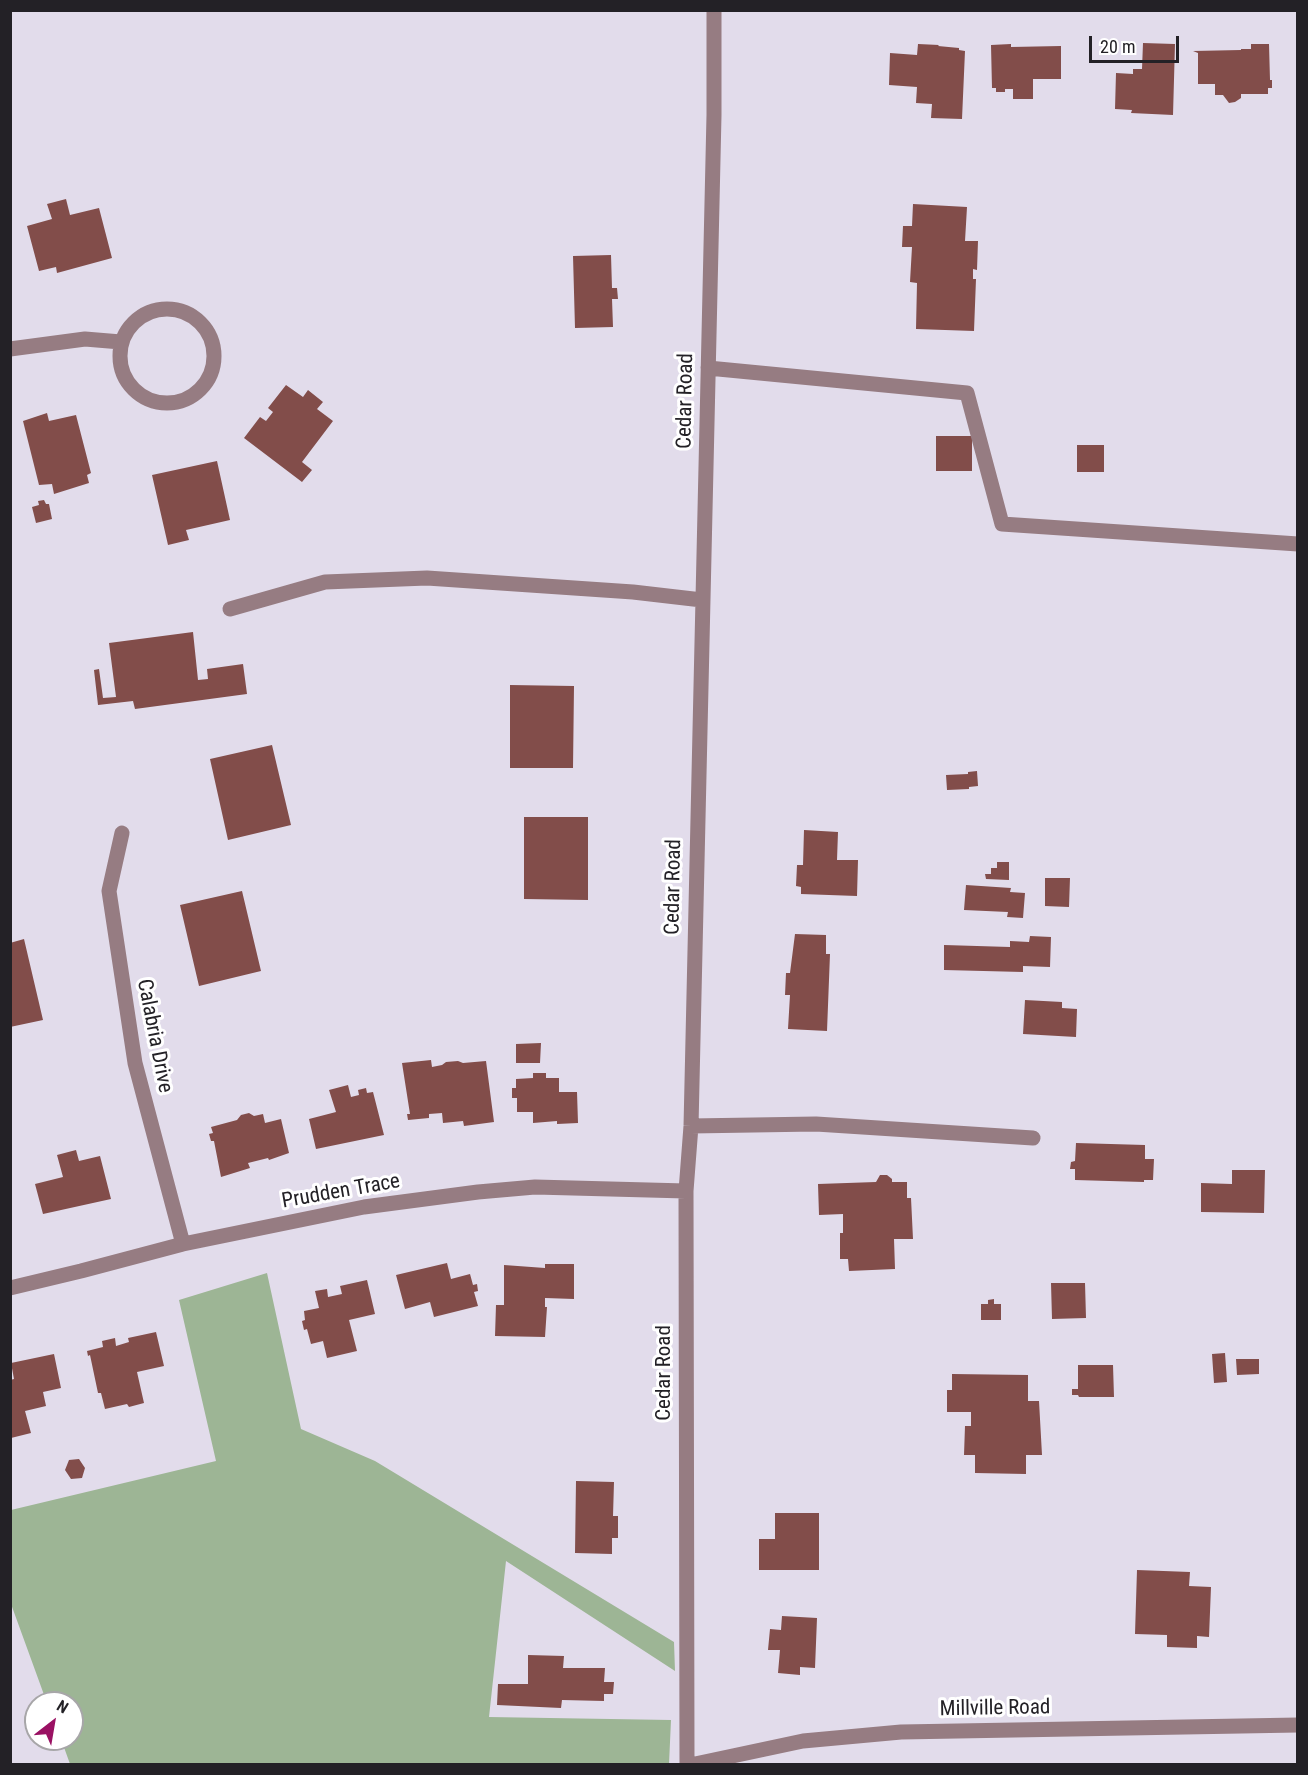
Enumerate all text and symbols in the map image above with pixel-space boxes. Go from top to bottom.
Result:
scale bar [1092,24,1182,62]
text: 20 m [1100,36,1135,57]
street label: Cedar Road [673,353,699,449]
street label: Cedar Road [661,839,687,935]
street label: Calabria Drive [131,977,177,1095]
street label: Prudden Trace [280,1169,402,1215]
street label: Cedar Road [652,1325,678,1421]
north arrow [24,1691,84,1751]
street label: Millville Road [939,1695,1051,1723]
text: N [53,1696,72,1718]

